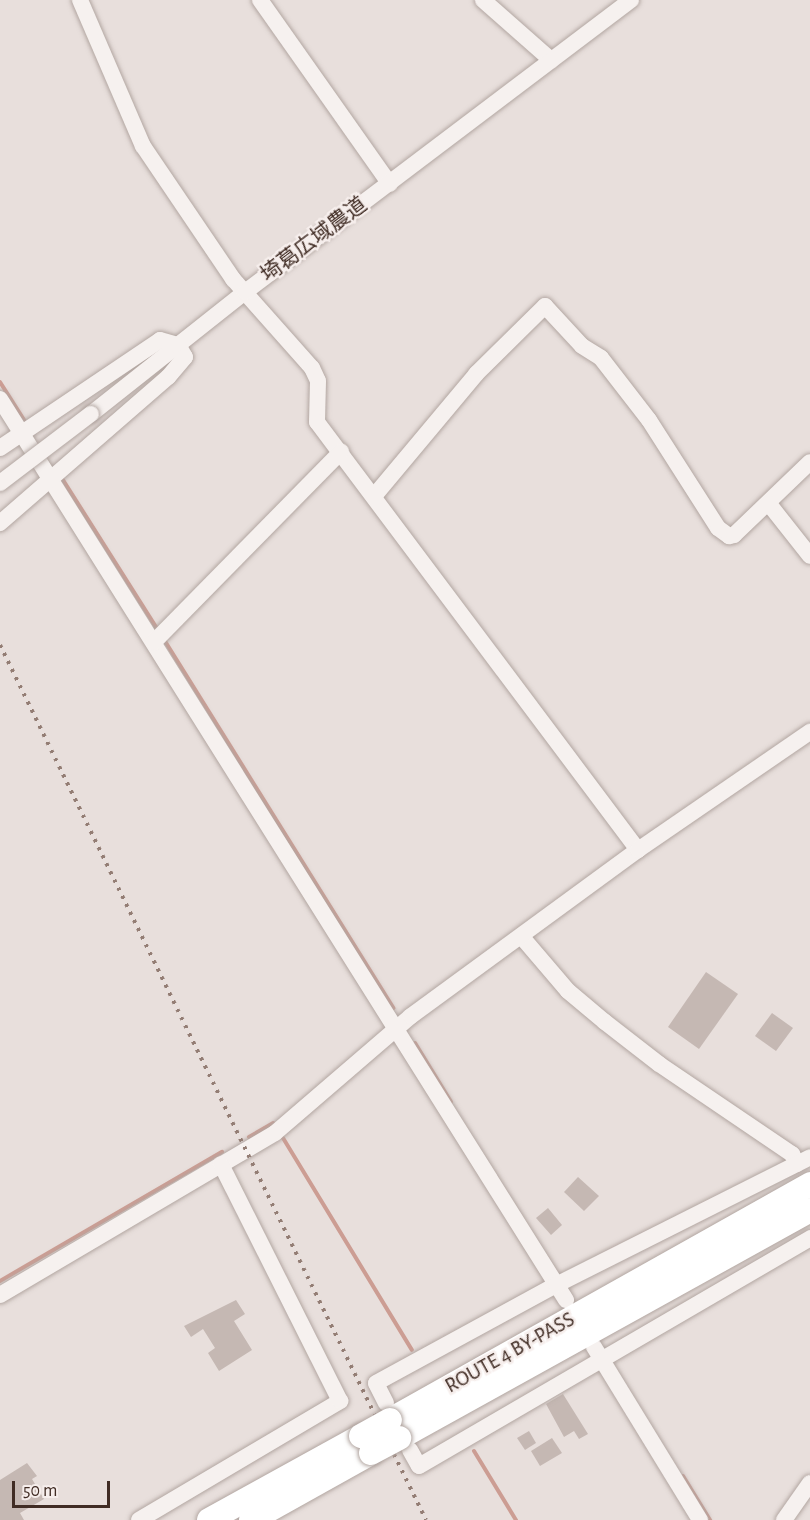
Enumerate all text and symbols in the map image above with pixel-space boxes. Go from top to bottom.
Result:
street label: 埼葛広域農道 [256,192,372,288]
street label: ROUTE 4 BY-PASS [441,1307,579,1399]
scale bar [15,1469,112,1507]
text: 50 m [23,1482,57,1500]

